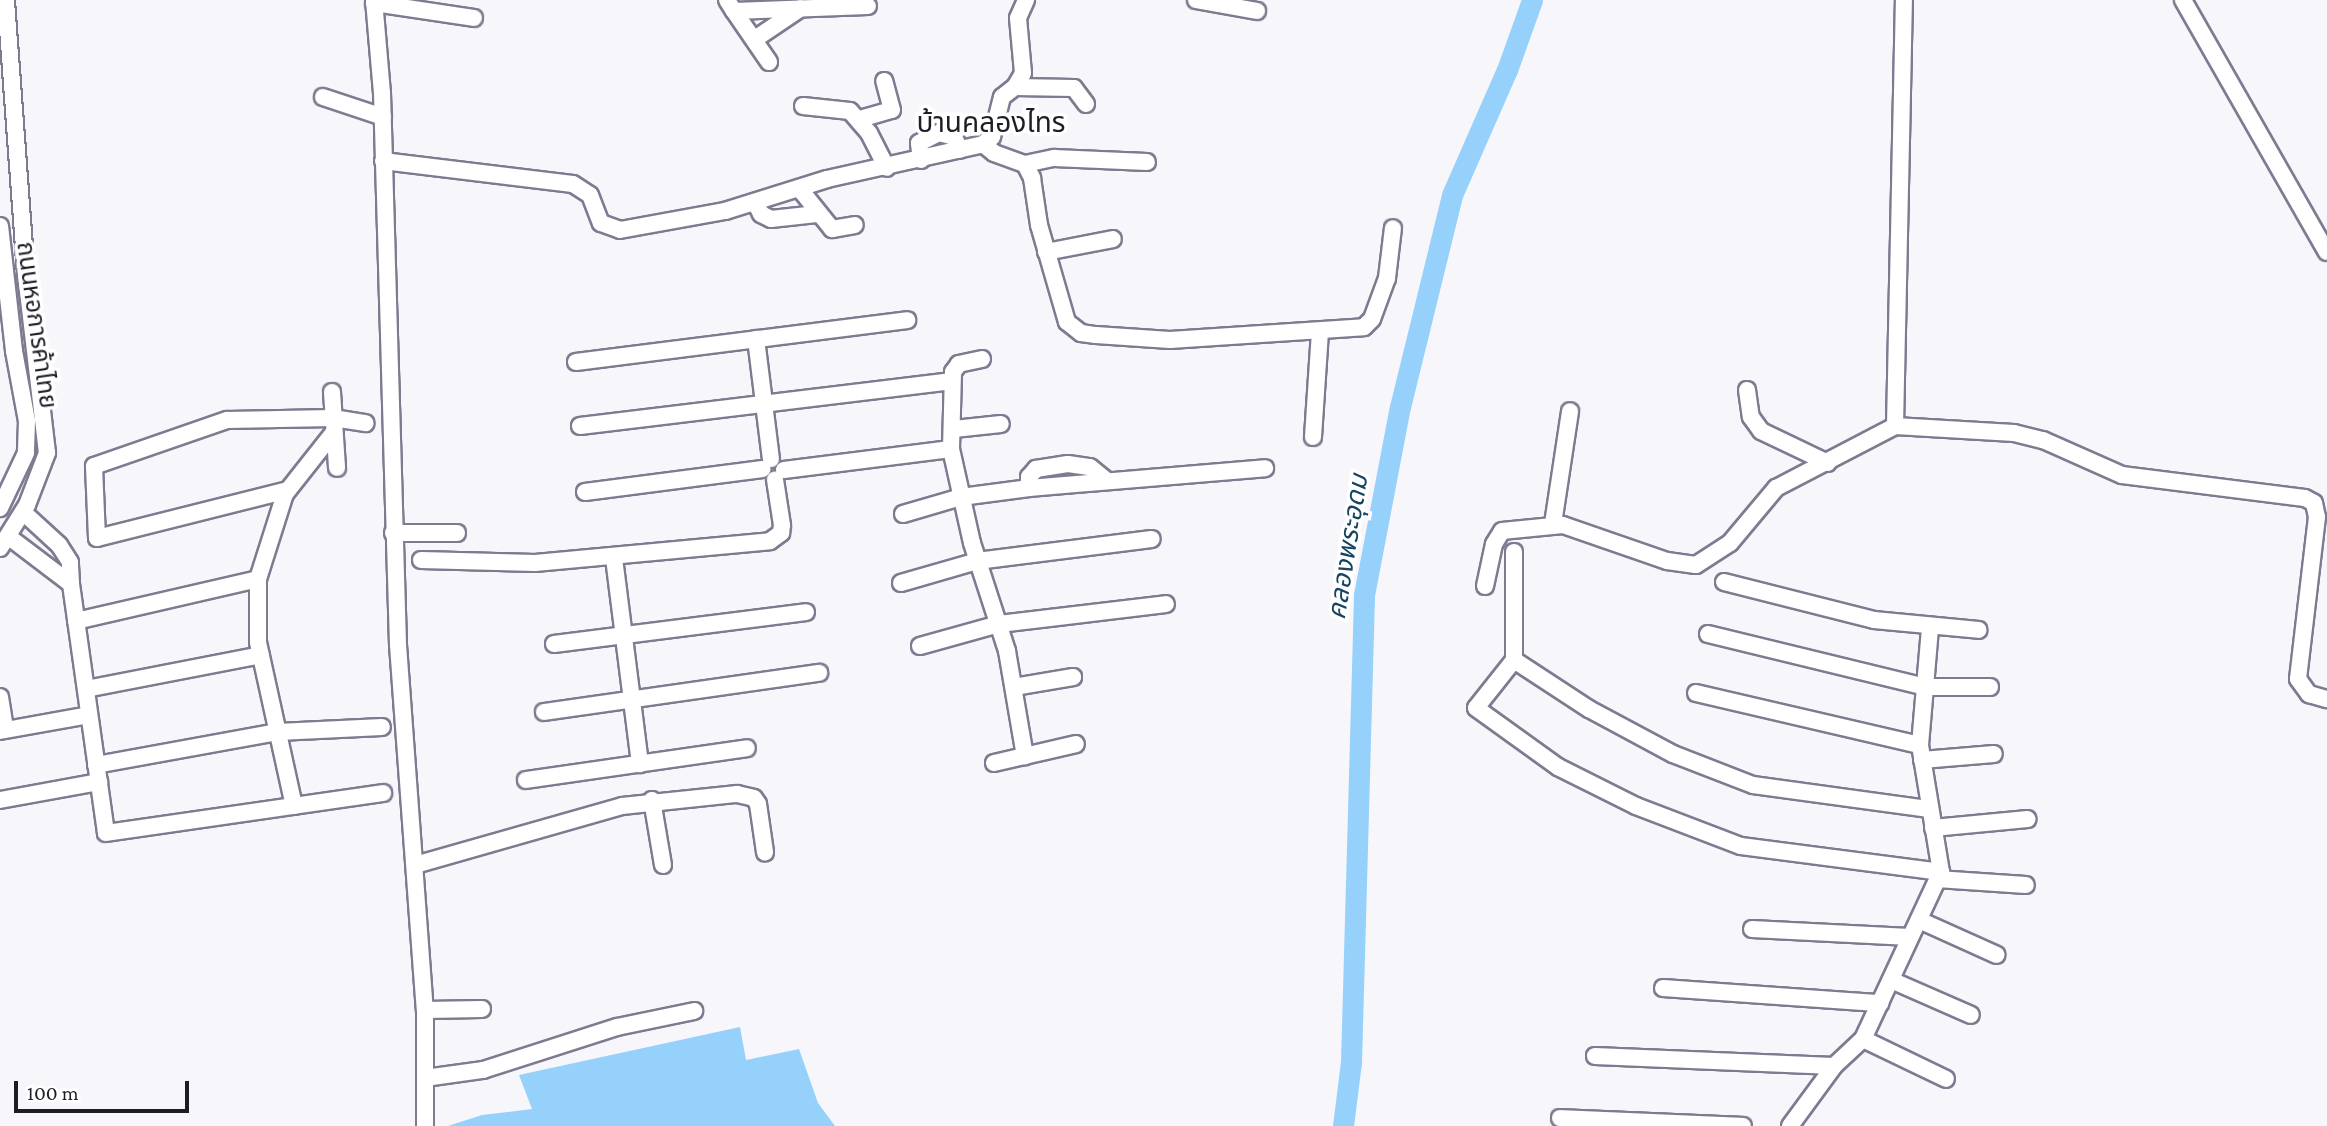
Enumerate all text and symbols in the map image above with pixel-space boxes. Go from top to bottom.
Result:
district label: บ้านคลองไทร [917,106,1065,140]
street label: ถนนหอการค้าไทย [11,240,63,410]
water label: คลองพระอุดม [1321,472,1375,622]
scale bar [18,1066,192,1110]
text: 100 m [27,1081,79,1105]

